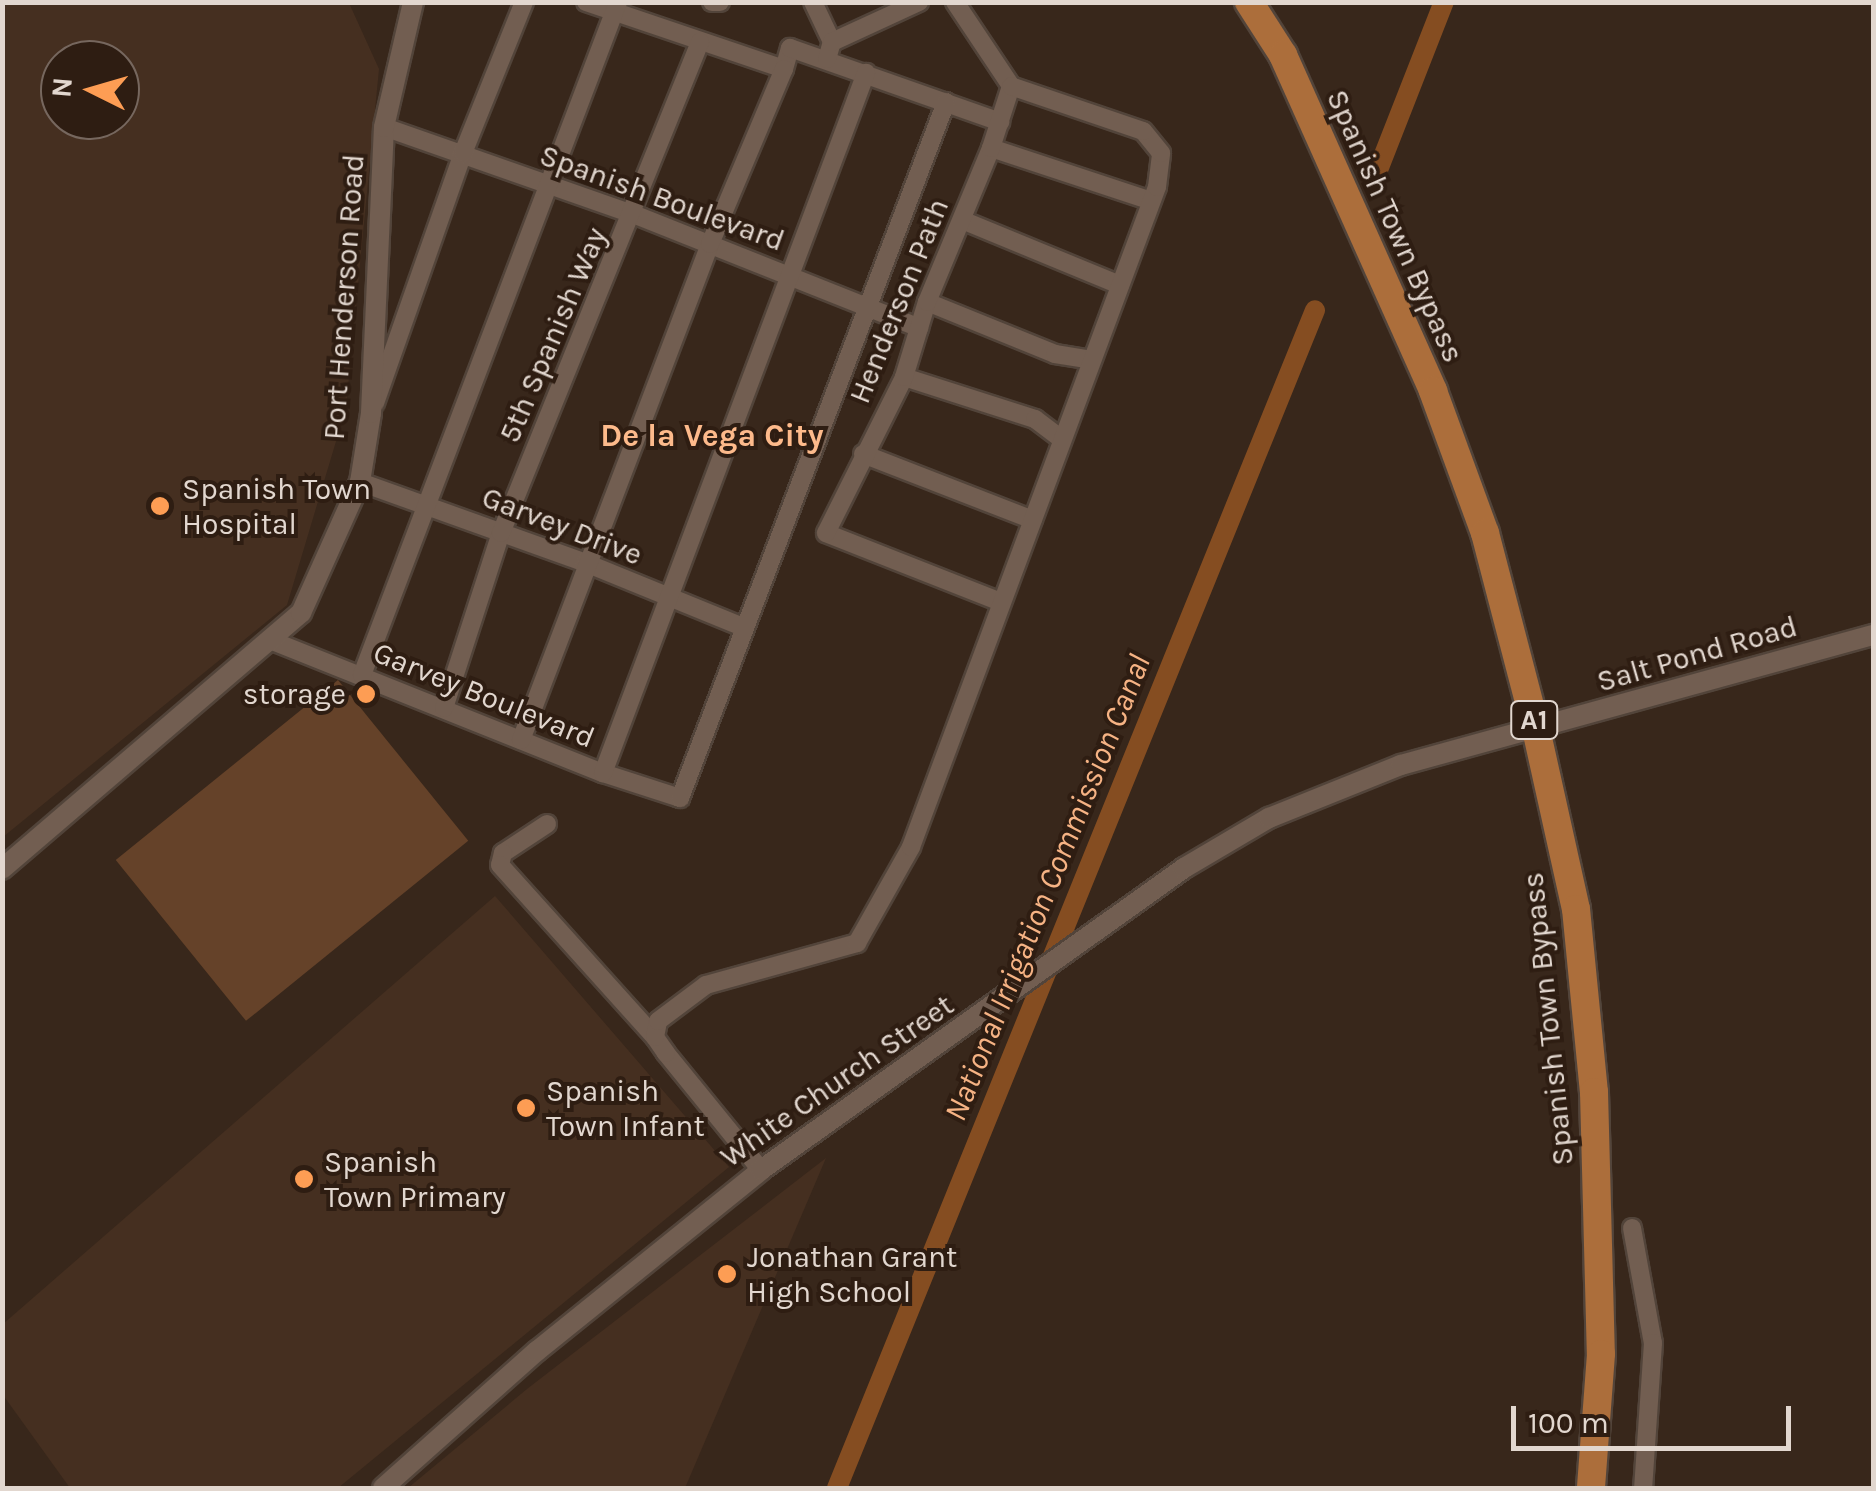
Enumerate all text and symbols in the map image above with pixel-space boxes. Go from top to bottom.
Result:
north arrow [40,40,140,140]
text: N [44,76,79,99]
street label: Spanish Town Bypass [1319,84,1471,368]
street label: Spanish Boulevard [535,137,789,259]
street label: Port Henderson Road [316,153,372,441]
street label: Henderson Path [842,193,956,409]
street label: 5th Spanish Way [491,222,615,448]
district label: De la Vega City [600,417,824,455]
place label: Spanish Town Hospital [182,471,371,542]
street label: Garvey Drive [477,479,647,573]
marker: Spanish Town Hospital [147,493,173,519]
street label: Salt Pond Road [1593,608,1801,700]
street label: Garvey Boulevard [368,634,600,756]
water label: National Irrigation Commission Canal [937,649,1159,1127]
place label: storage [243,676,346,712]
marker: storage [355,683,377,705]
road number: A1 [1509,697,1559,743]
street label: Spanish Town Bypass [1515,871,1581,1167]
street label: White Church Street [714,987,960,1175]
place label: Spanish Town Infant [546,1073,705,1144]
marker: Spanish Town Infant [515,1097,537,1119]
place label: Spanish Town Primary [324,1144,506,1214]
marker: Spanish Town Primary [293,1168,315,1190]
place label: Jonathan Grant High School [747,1239,957,1310]
marker: Jonathan Grant High School [716,1263,738,1285]
scale bar [1516,1386,1796,1448]
text: 100 m [1528,1405,1609,1441]

